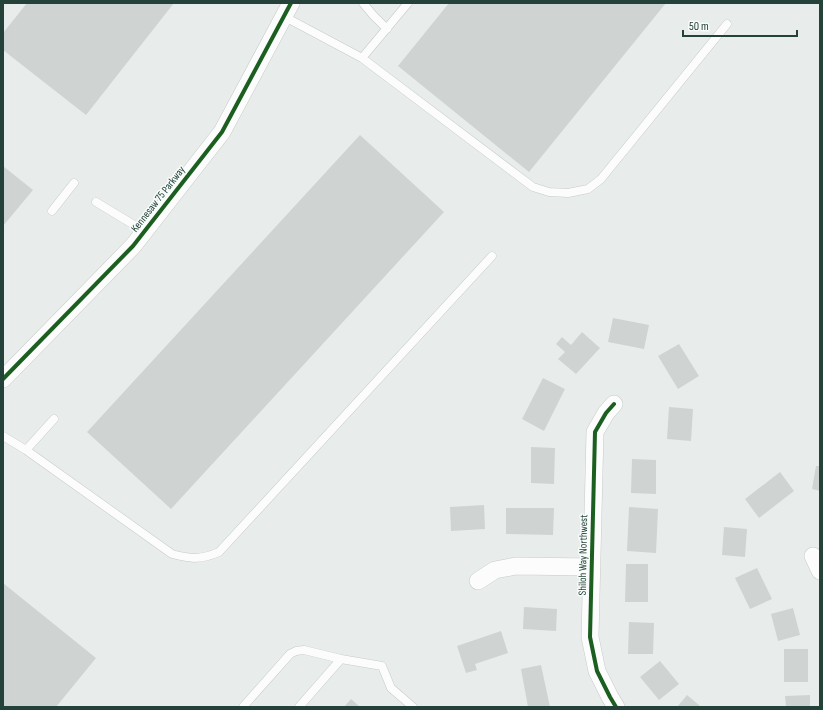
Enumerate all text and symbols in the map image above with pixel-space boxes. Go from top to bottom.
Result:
scale bar [683,12,797,38]
text: 50 m [689,19,709,34]
street label: Kennesaw 75 Parkway [128,163,188,235]
street label: Shiloh Way Northwest [576,514,590,596]

